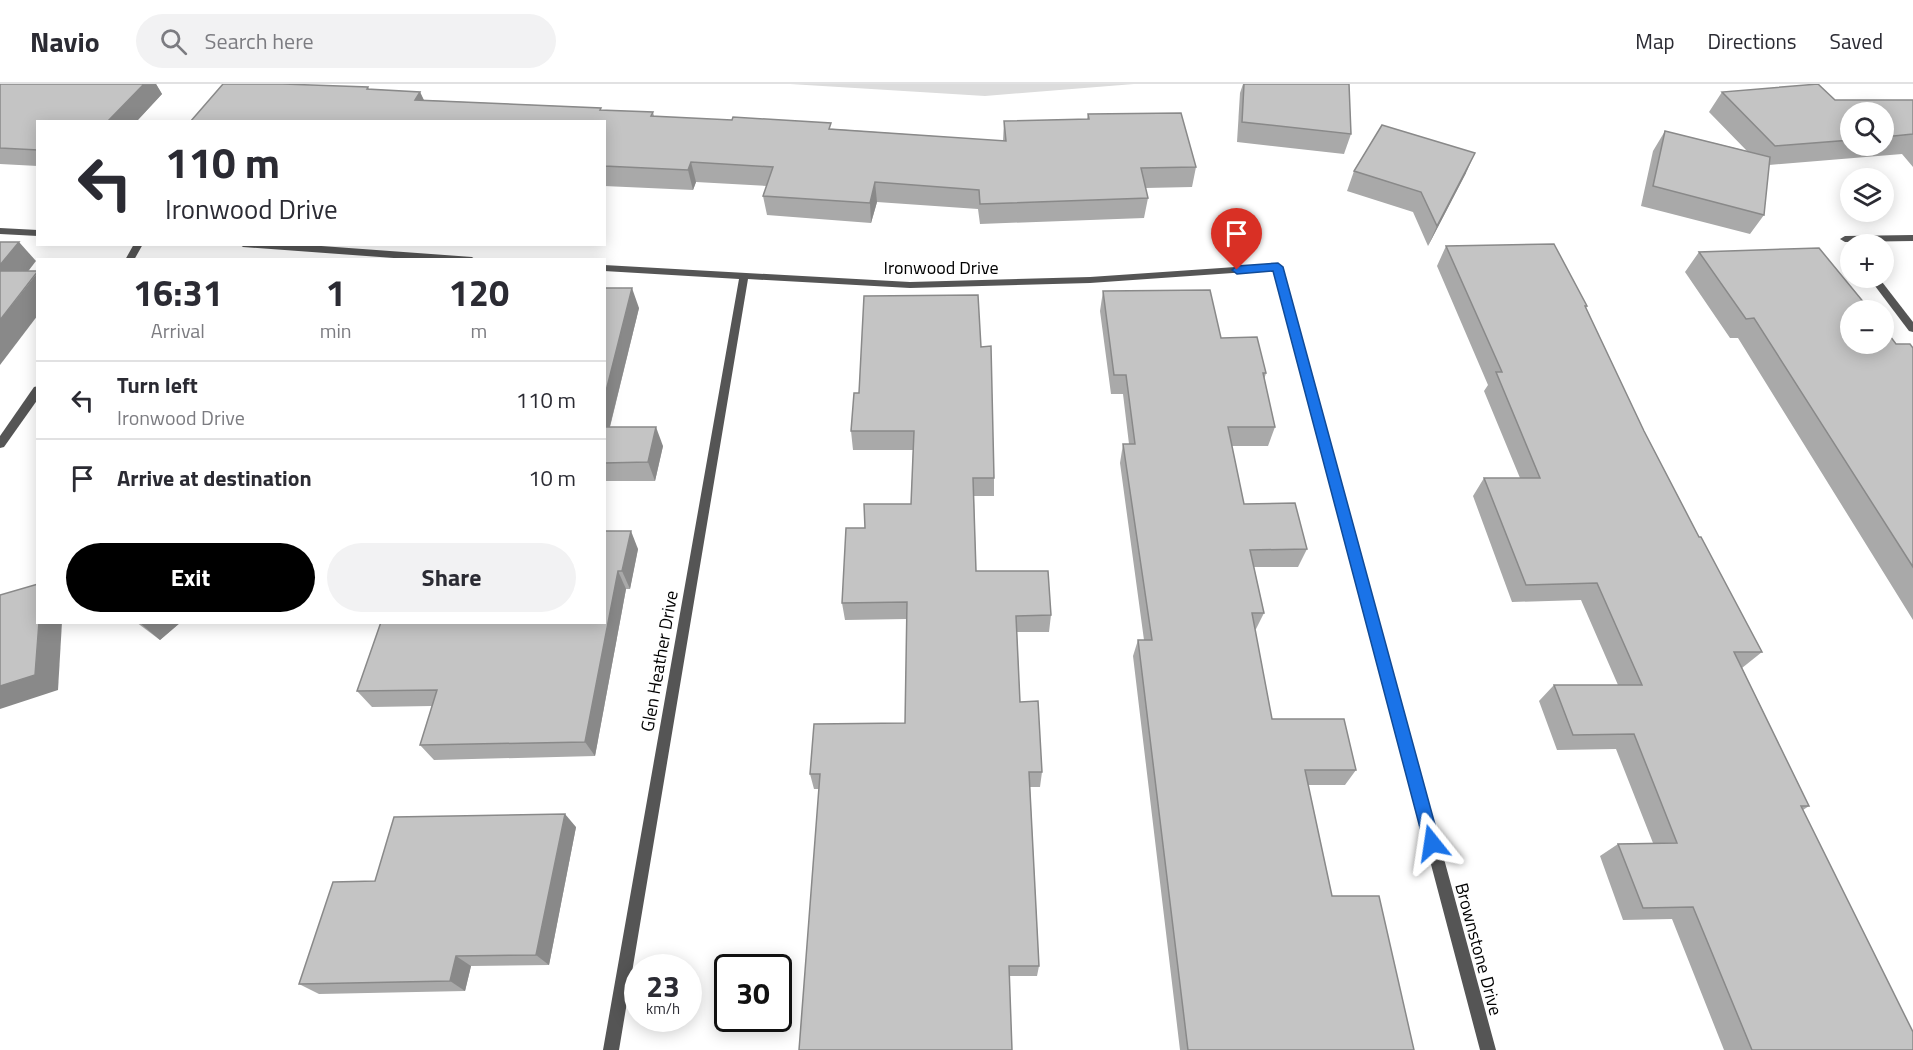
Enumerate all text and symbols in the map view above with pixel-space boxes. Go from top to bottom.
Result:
search box [136,14,556,68]
text: Navio [30,20,100,63]
text: Search here [205,24,314,58]
icon: search [157,25,190,58]
text: Map [1635,25,1675,57]
text: Directions [1708,25,1797,57]
text: Saved [1830,25,1883,57]
map controls [1840,102,1894,354]
button: search [1840,102,1894,156]
text: 110 m [165,130,280,194]
icon: left [66,144,144,222]
button: layers [1840,168,1894,222]
text: Ironwood Drive [165,188,338,229]
pin [1211,208,1262,270]
icon: arrive [1220,217,1253,250]
button: + [1840,234,1894,288]
street label: Ironwood Drive [883,254,999,281]
text: 16:31 [133,265,223,320]
text: 1 [326,265,346,320]
text: 120 [449,265,509,320]
button: − [1840,300,1894,354]
text: Arrival [151,315,205,346]
text: min [320,315,352,346]
text: m [470,315,487,346]
text: Turn left [117,368,198,402]
text: 110 m [516,383,576,417]
icon: left [66,384,99,417]
text: Ironwood Drive [117,402,245,433]
text: Arrive at destination [117,461,312,495]
text: 10 m [528,461,576,495]
icon: arrive [66,462,99,495]
button: Exit [66,543,315,612]
button: Share [327,543,576,612]
street label: Glen Heather Drive [633,588,685,734]
position arrow [1400,811,1464,875]
street label: Brownstone Drive [1448,880,1510,1018]
speed limit sign: 30 [714,954,792,1032]
text: 23 [646,963,680,1009]
text: km/h [646,997,680,1020]

